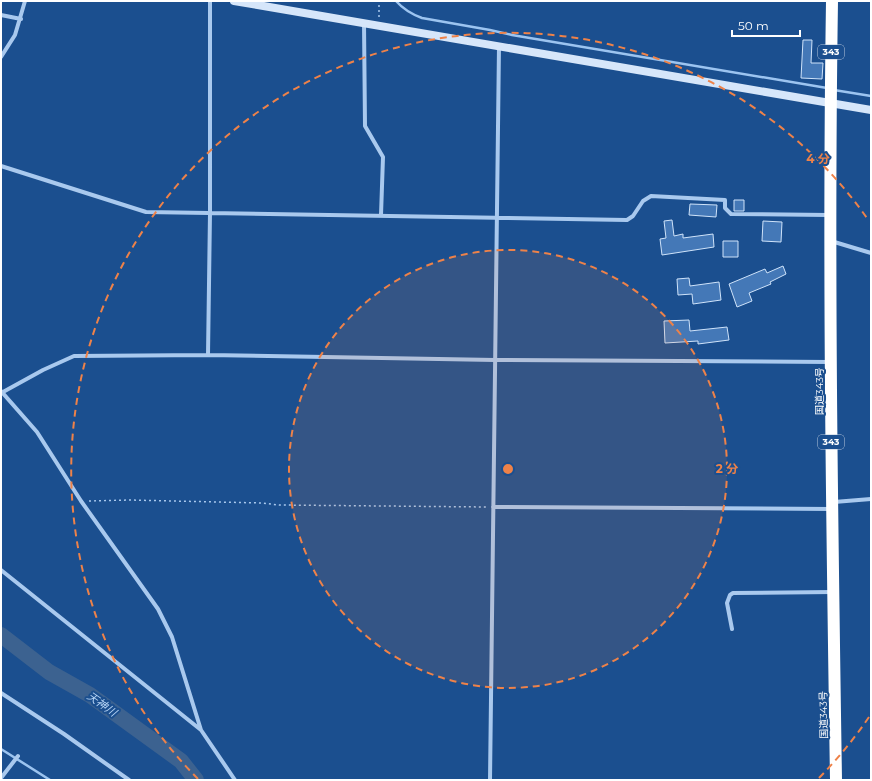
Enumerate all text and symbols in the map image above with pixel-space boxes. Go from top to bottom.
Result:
scale bar [732,12,800,38]
text: 50 m [738,18,769,33]
road number: 343 [818,45,844,59]
text: 4 分 [806,151,830,166]
street label: 国道343号 [813,367,826,415]
road number: 343 [818,435,844,449]
text: 2 分 [716,461,738,476]
centre of rings [501,462,515,476]
water label: 天神川 [84,689,120,720]
street label: 国道343号 [817,691,830,739]

